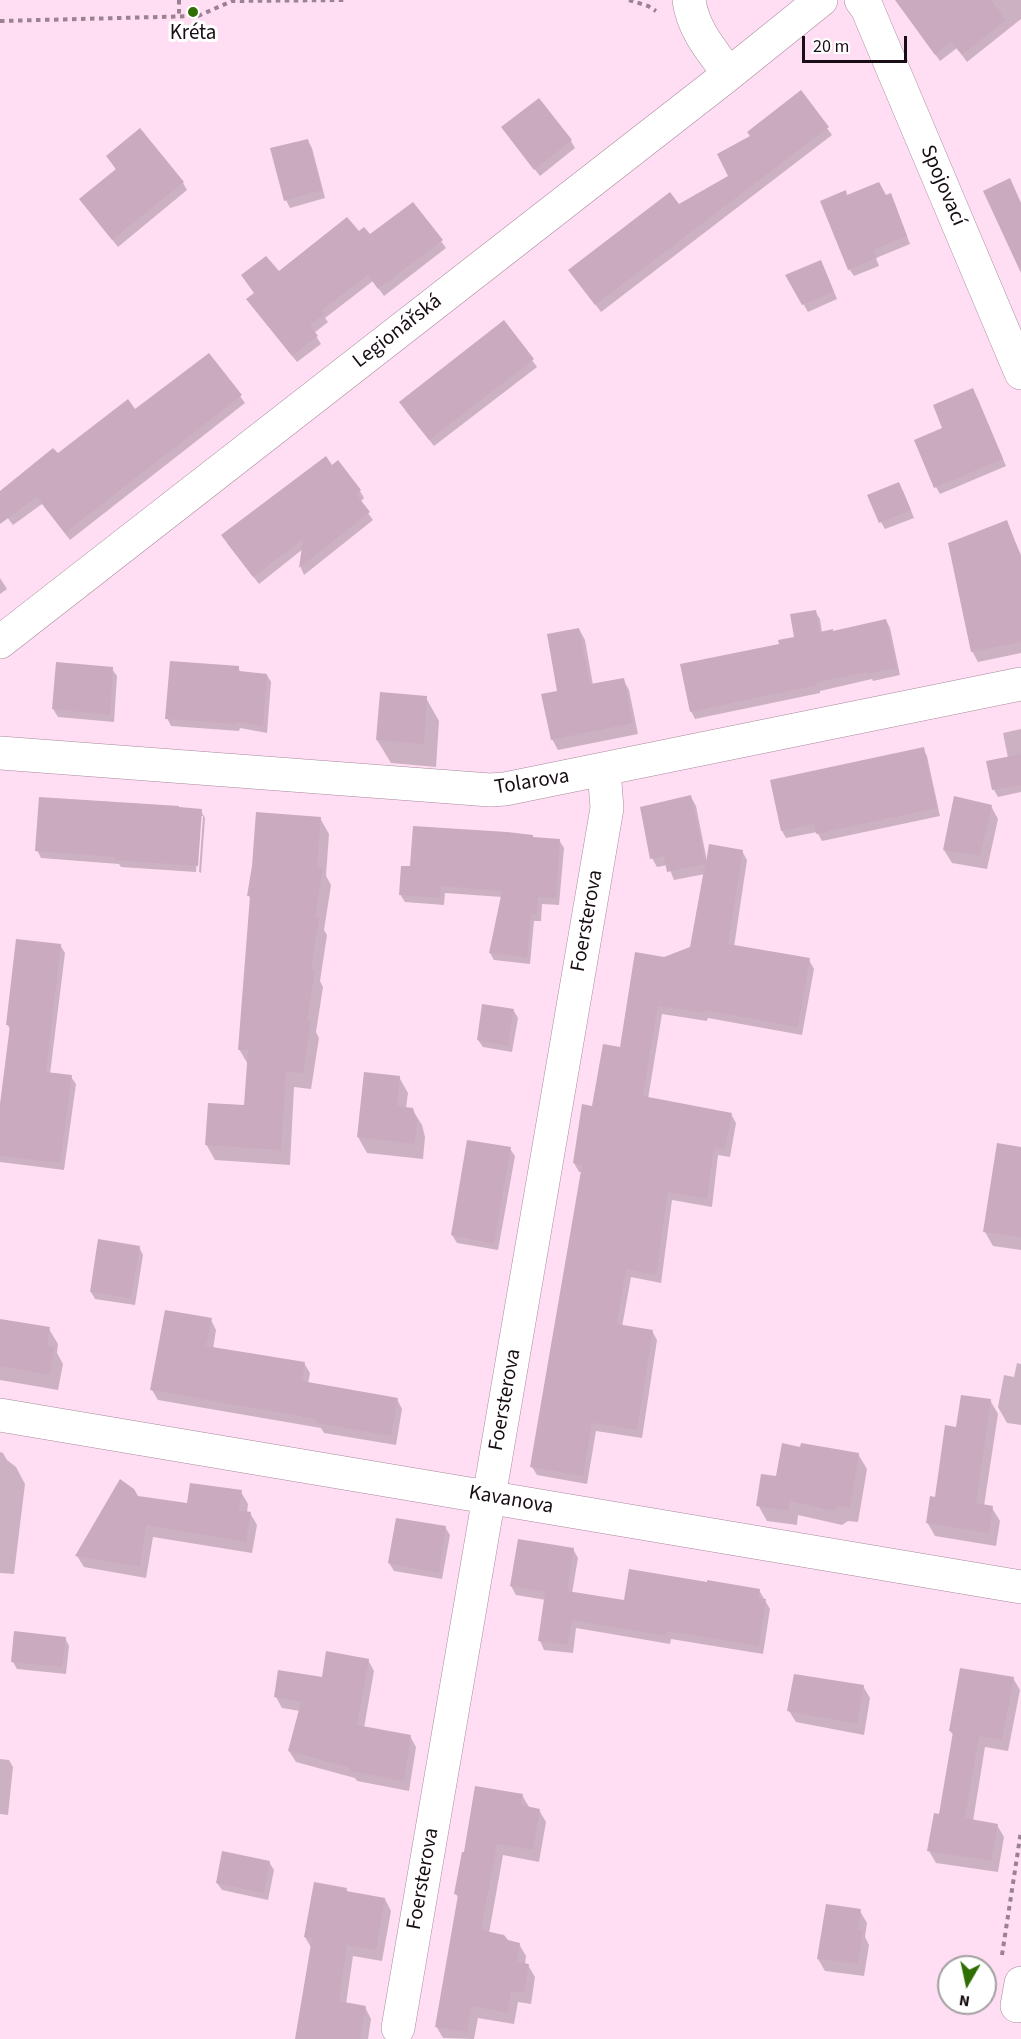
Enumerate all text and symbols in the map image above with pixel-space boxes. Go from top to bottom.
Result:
marker: Kréta [186,5,200,19]
place label: Kréta [170,21,216,47]
scale bar [805,24,910,62]
text: 20 m [813,34,849,59]
street label: Spojovací [914,142,970,230]
street label: Legionářská [348,289,448,375]
street label: Tolarova [493,765,571,801]
street label: Foersterova [567,868,609,974]
street label: Foersterova [485,1347,527,1453]
street label: Kavanova [467,1481,555,1521]
street label: Foersterova [403,1826,445,1932]
north arrow [937,1955,997,2015]
text: N [958,1989,971,2013]

